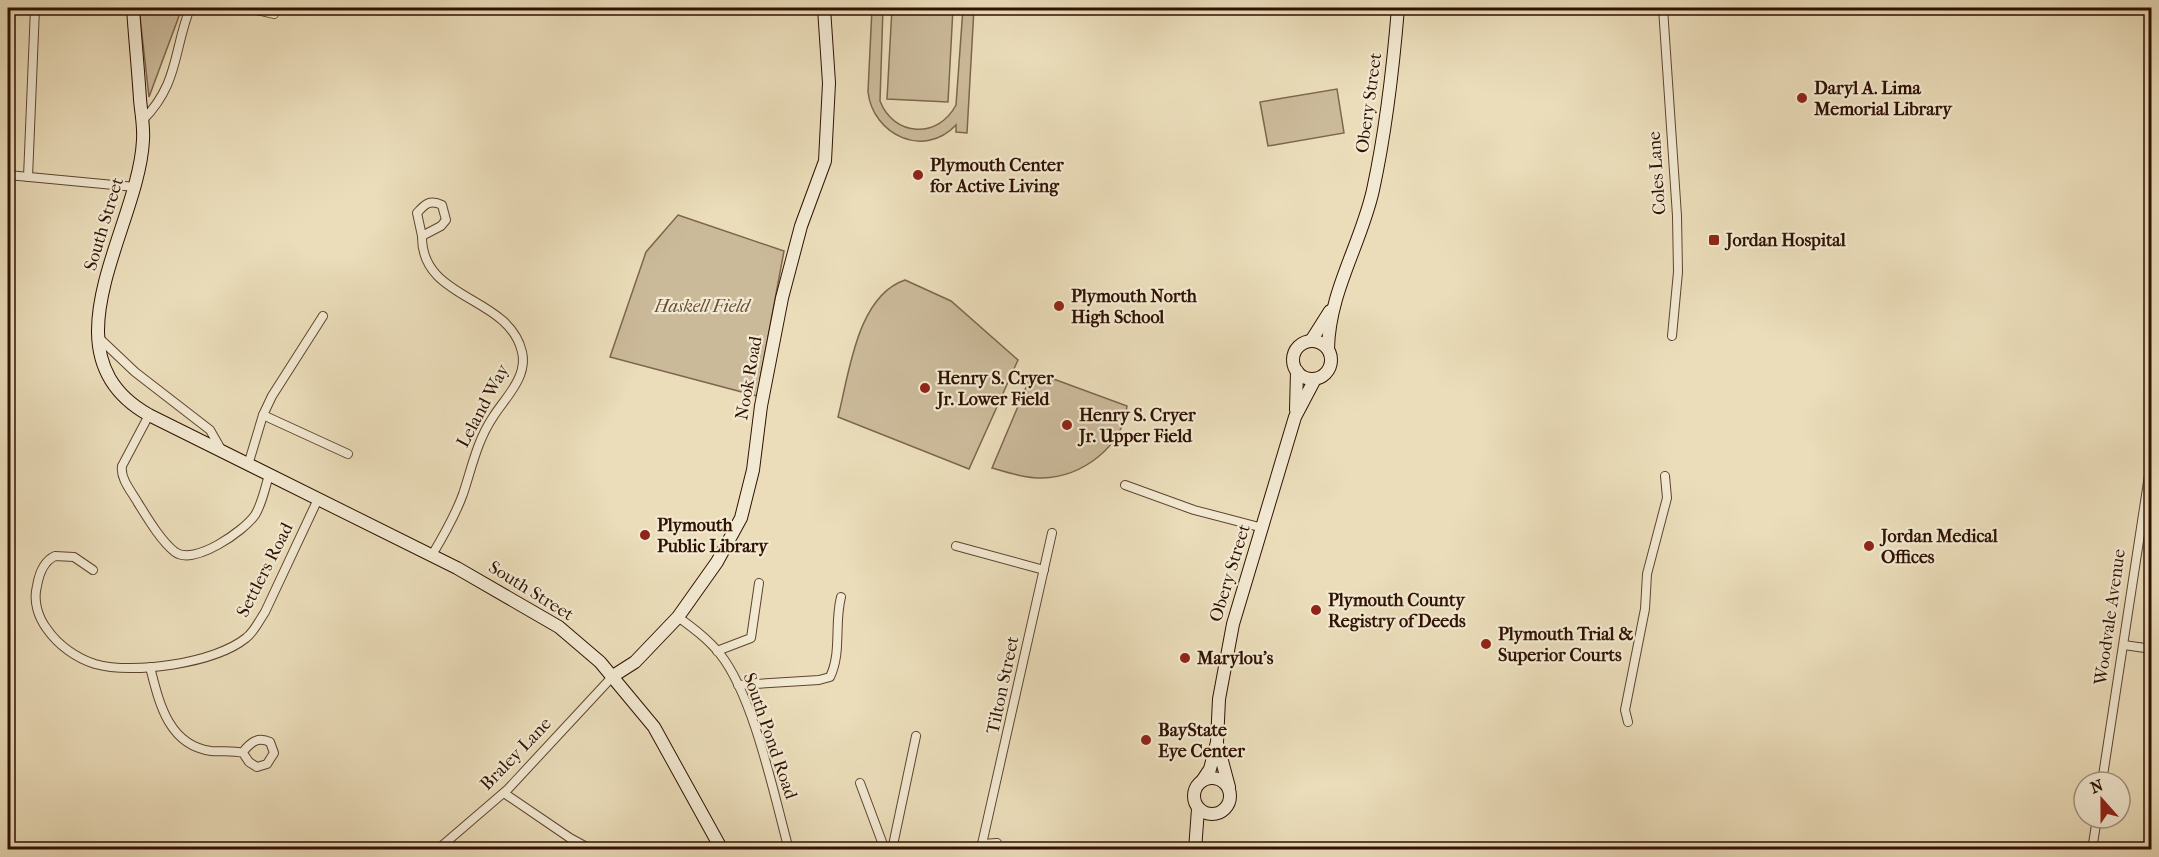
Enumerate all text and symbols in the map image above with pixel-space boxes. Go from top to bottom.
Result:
street label: Obery Street [1352,51,1387,155]
place label: Daryl A. Lima Memorial Library [1813,78,1953,120]
marker: Daryl A. Lima Memorial Library [1795,91,1809,105]
street label: Coles Lane [1644,130,1670,216]
place label: Plymouth Center for Active Living [929,155,1064,197]
marker: Plymouth Center for Active Living [911,168,925,182]
street label: South Street [80,174,128,273]
place label: Jordan Hospital [1724,230,1847,251]
marker: Jordan Hospital [1707,233,1721,247]
place label: Plymouth North High School [1071,286,1198,328]
park label: Haskell Field [654,296,752,317]
marker: Plymouth North High School [1052,299,1066,313]
street label: Nook Road [731,334,767,422]
street label: Leland Way [452,360,514,451]
place label: Henry S. Cryer Jr. Lower Field [935,368,1054,410]
marker: Henry S. Cryer Jr. Lower Field [918,381,932,395]
place label: Henry S. Cryer Jr. Upper Field [1077,405,1196,447]
marker: Henry S. Cryer Jr. Upper Field [1060,418,1074,432]
place label: Plymouth Public Library [657,515,769,557]
street label: Settlers Road [232,519,298,621]
street label: Obery Street [1205,521,1255,624]
place label: Jordan Medical Offices [1879,526,1999,568]
marker: Plymouth Public Library [638,528,652,542]
marker: Jordan Medical Offices [1862,539,1876,553]
street label: Woodvale Avenue [2090,547,2130,687]
street label: South Street [485,557,578,626]
place label: Plymouth County Registry of Deeds [1328,590,1466,632]
marker: Plymouth County Registry of Deeds [1309,603,1323,617]
place label: Plymouth Trial & Superior Courts [1498,624,1633,666]
street label: Tilton Street [982,634,1024,736]
marker: Plymouth Trial & Superior Courts [1479,637,1493,651]
place label: Marylou's [1196,648,1274,669]
marker: Marylou's [1178,651,1192,665]
street label: South Pond Road [739,670,802,802]
street label: Braley Lane [476,713,556,795]
place label: BayState Eye Center [1158,720,1245,762]
marker: BayState Eye Center [1139,733,1153,747]
north arrow [2072,770,2132,830]
text: N [2088,775,2107,798]

